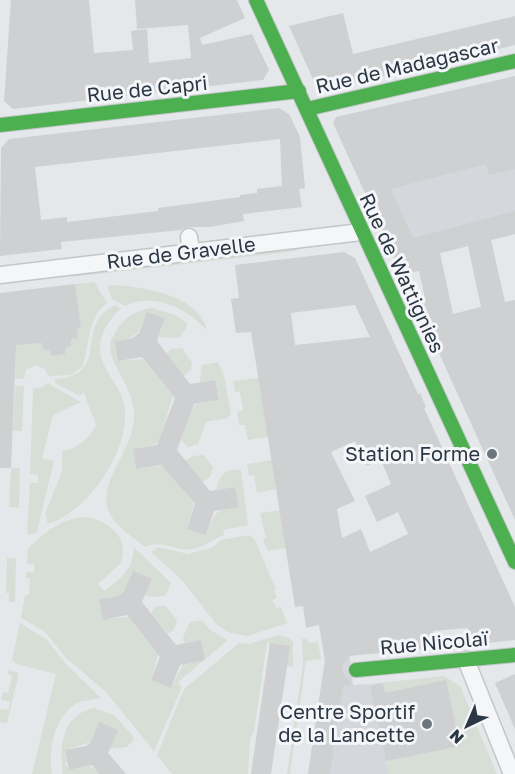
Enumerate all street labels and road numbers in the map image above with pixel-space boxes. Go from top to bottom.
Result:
street label: Rue de Madagascar [313,32,501,98]
street label: Rue de Capri [85,70,208,106]
street label: Rue de Wattignies [355,189,450,356]
street label: Rue de Gravelle [105,231,257,273]
street label: Rue Nicolaï [379,625,490,659]

